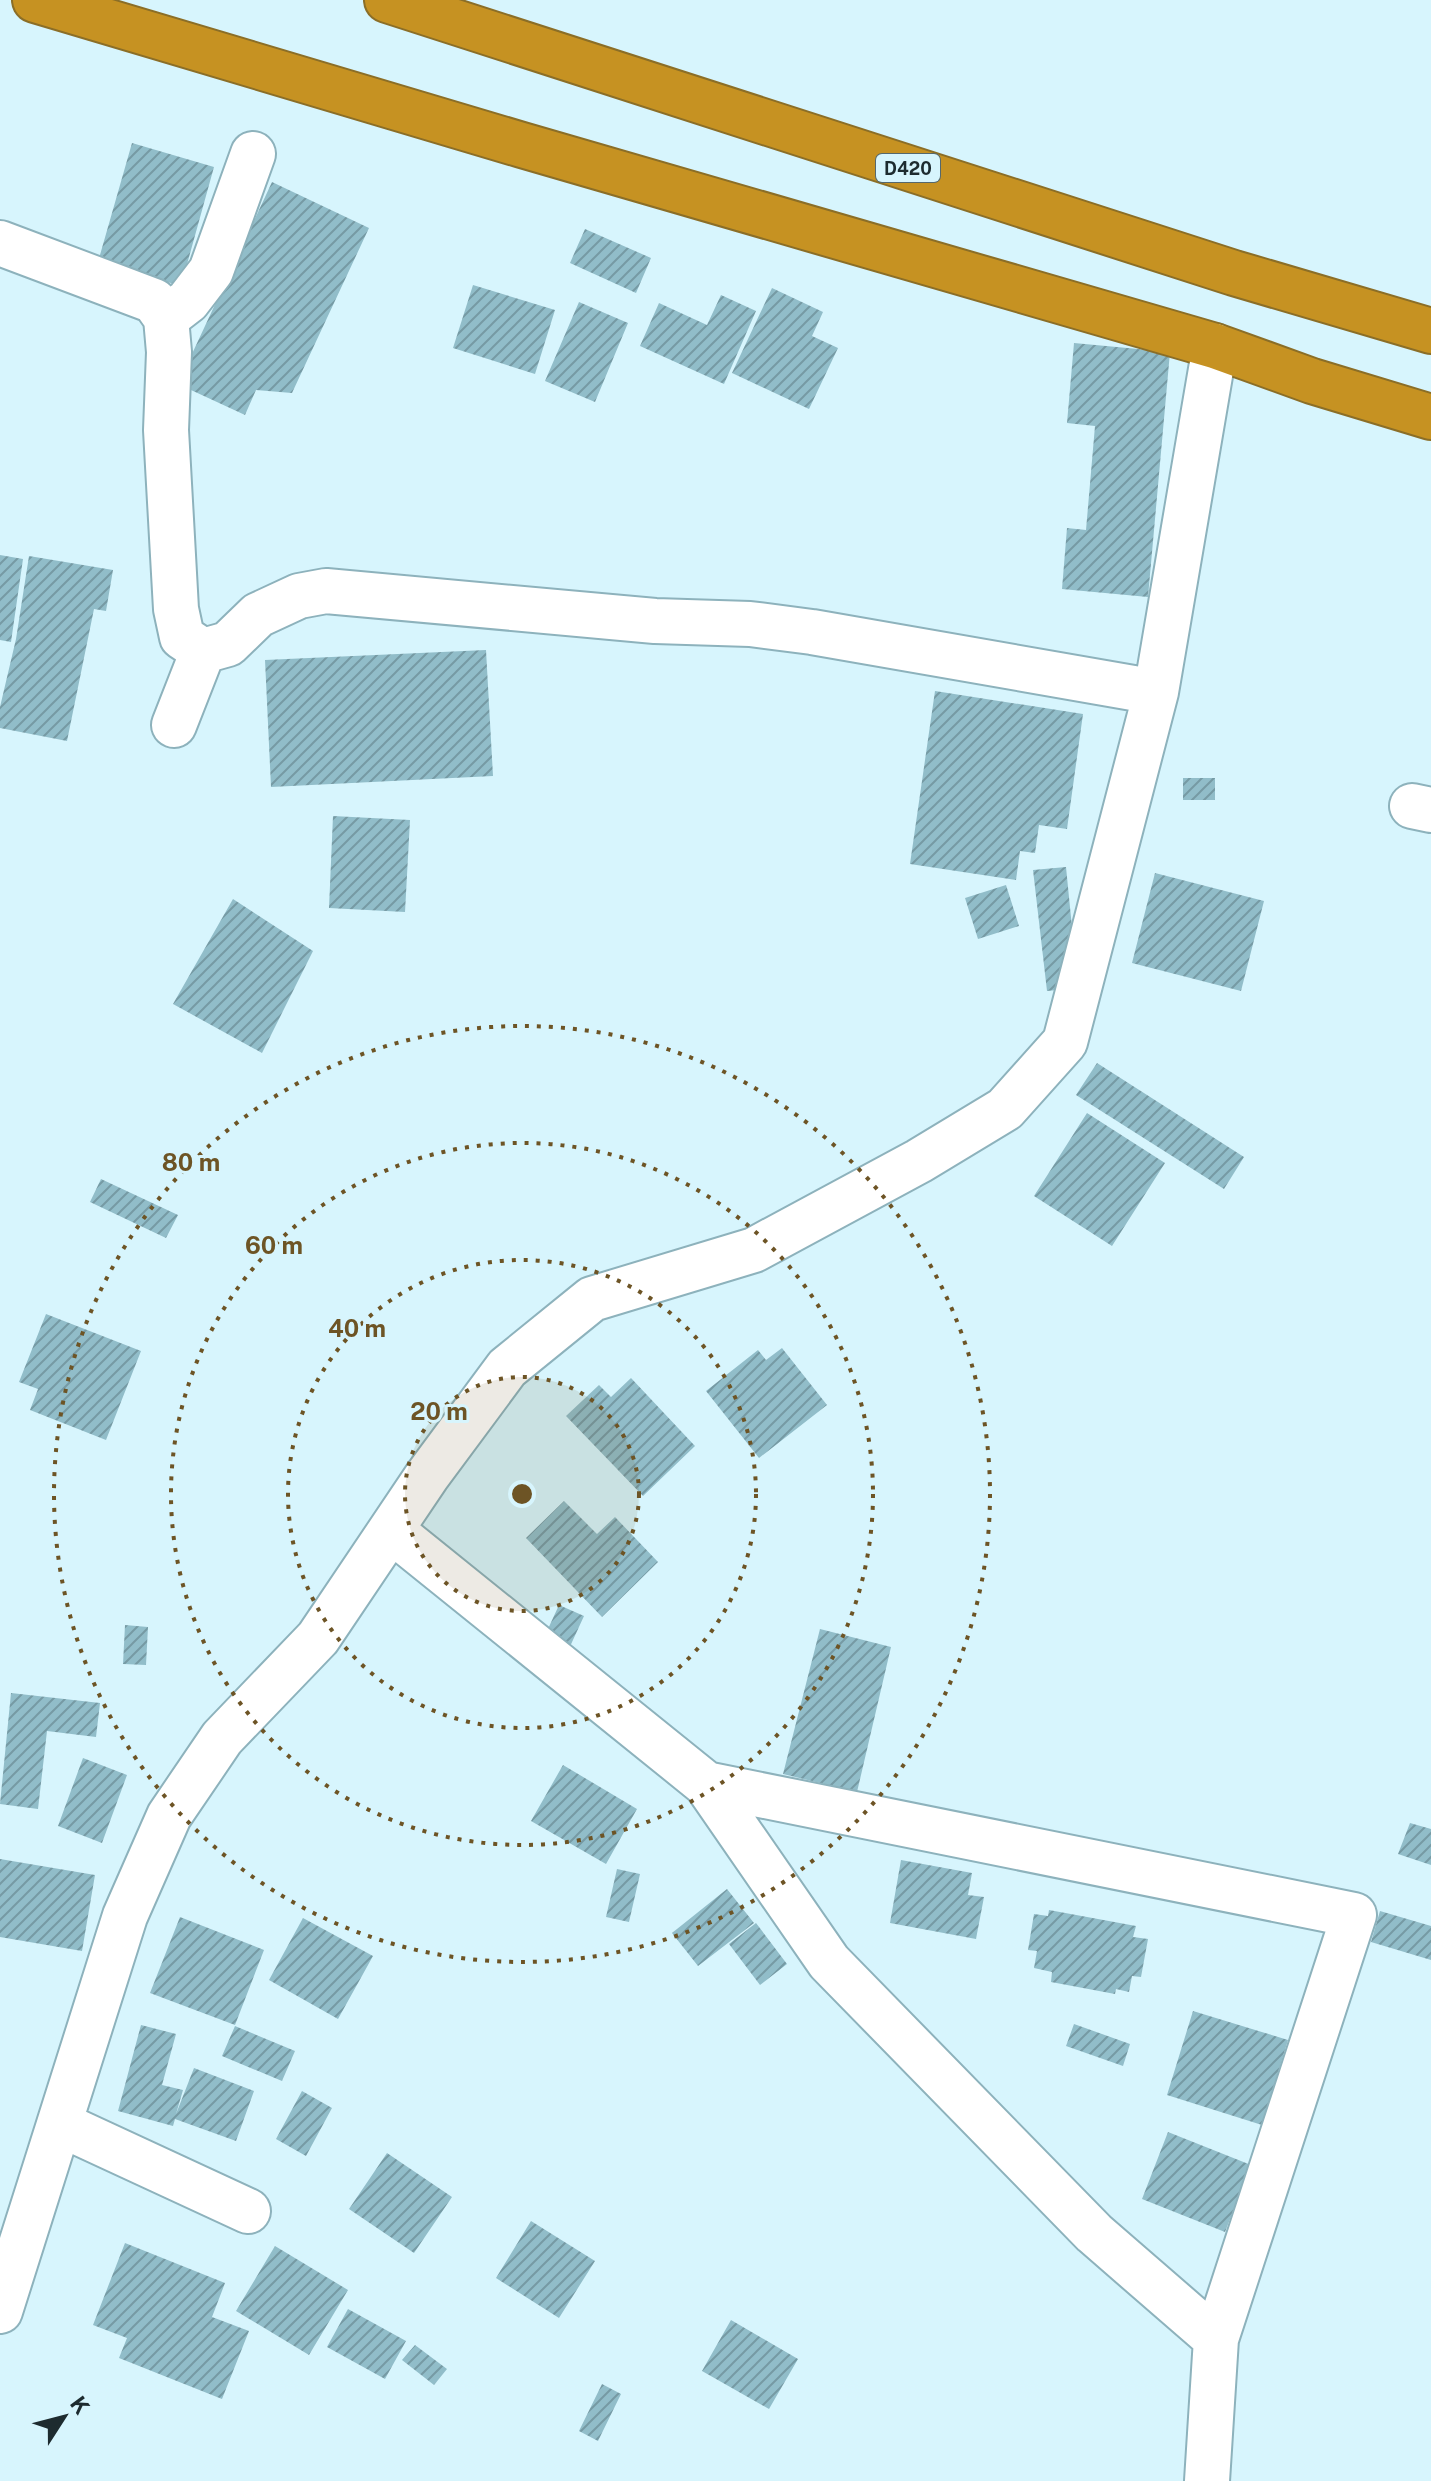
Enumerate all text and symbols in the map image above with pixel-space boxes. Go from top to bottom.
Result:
road number: D420 [876,154,940,182]
text: 80 m [162,1148,220,1176]
text: 60 m [245,1231,303,1259]
text: 40 m [328,1314,386,1342]
text: 20 m [410,1397,468,1425]
centre of rings [508,1480,536,1508]
north arrow [24,2377,104,2457]
text: K [65,2391,95,2419]

